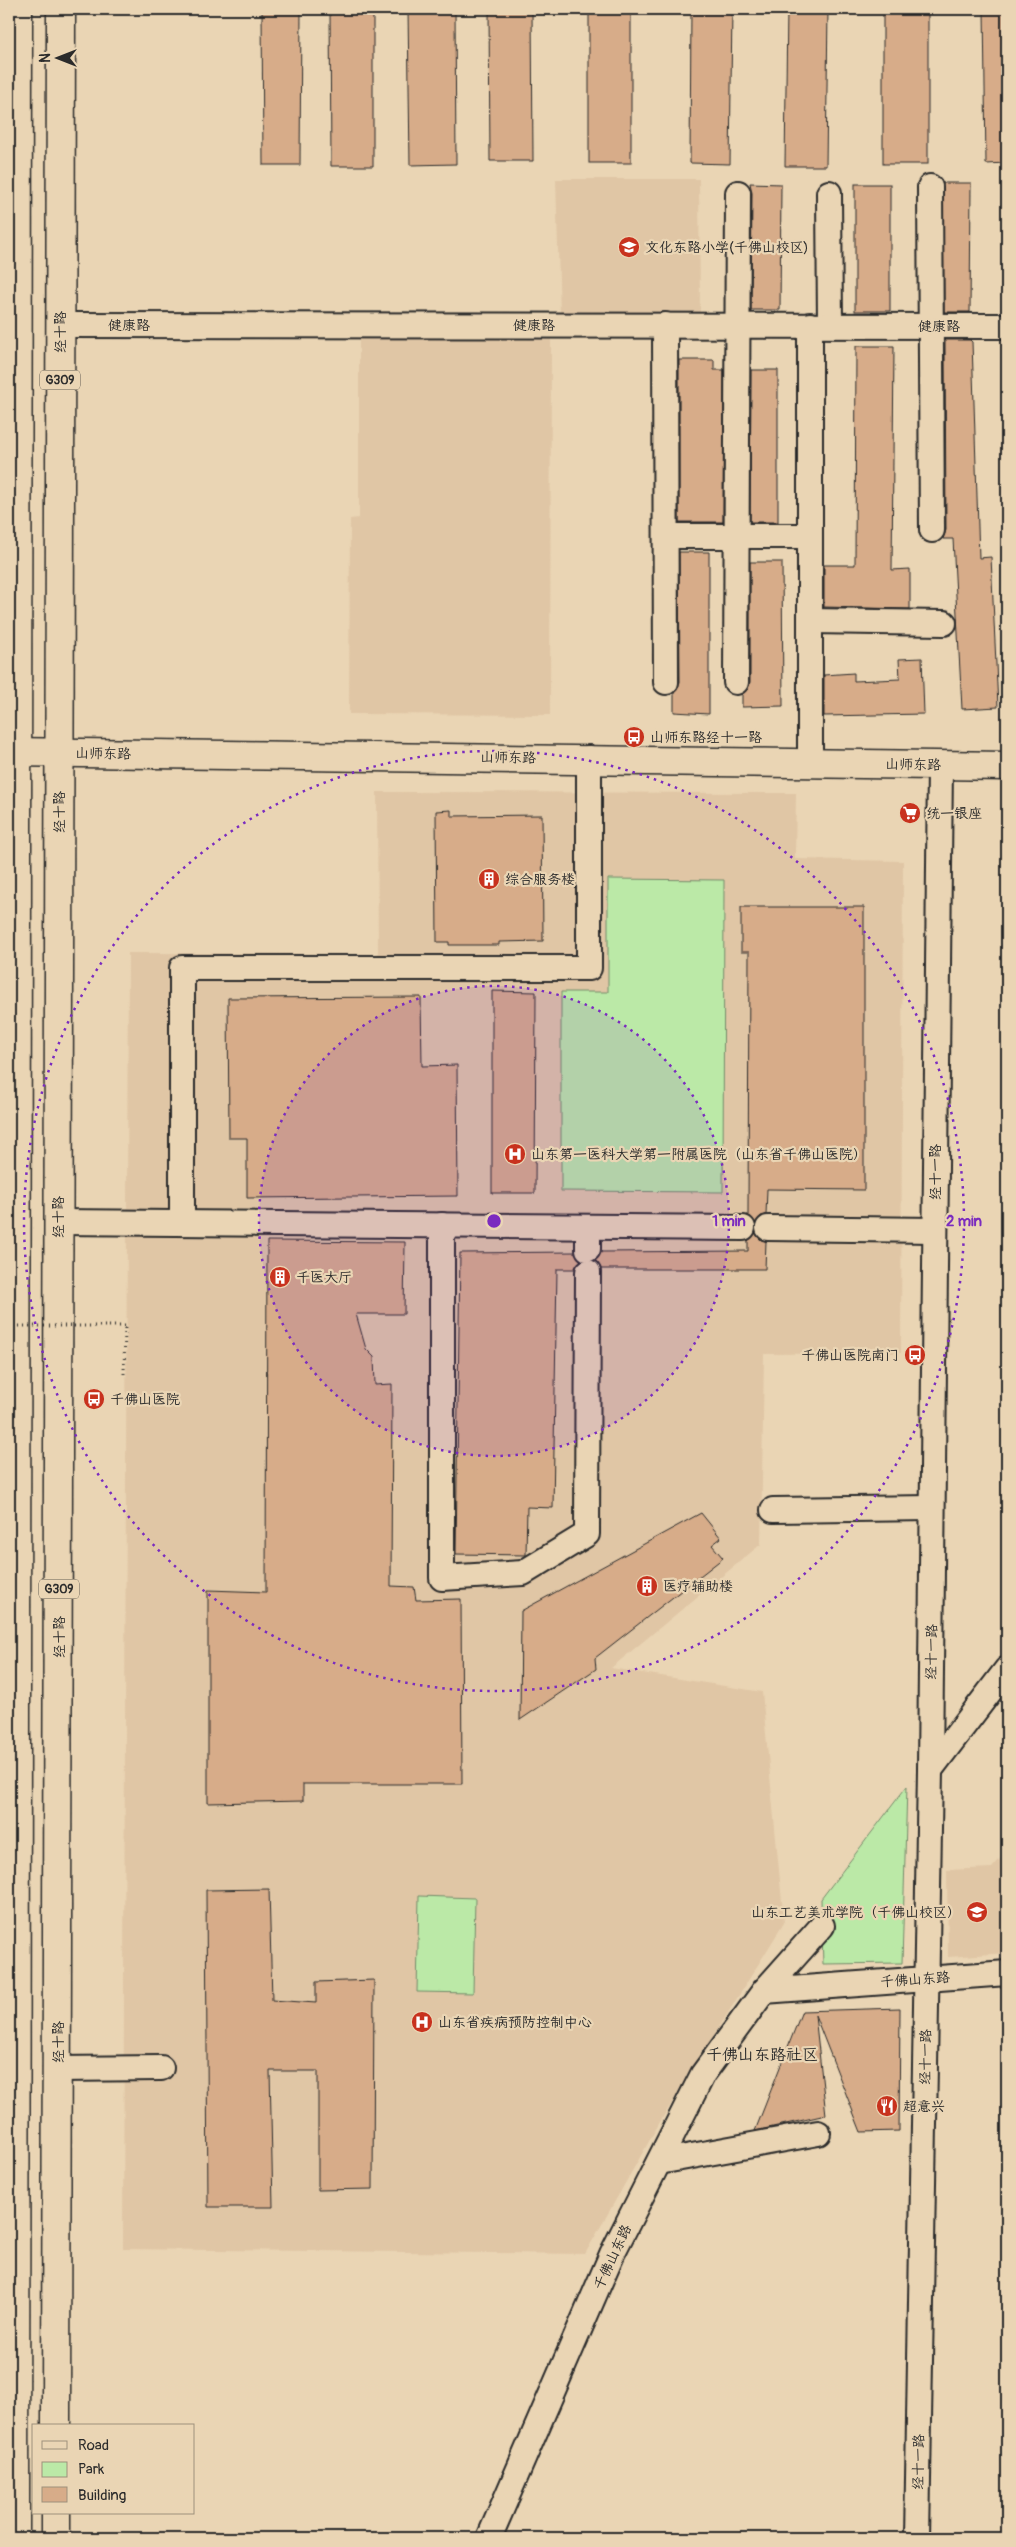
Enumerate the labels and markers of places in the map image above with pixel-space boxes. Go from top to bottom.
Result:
school or university icon: 文化东路小学(千佛山校区) [617,235,641,259]
place label: 文化东路小学(千佛山校区) [645,239,808,256]
bus stop icon: 山师东路经十一路 [622,725,646,749]
place label: 山师东路经十一路 [650,729,762,746]
supermarket icon: 统一银座 [898,801,922,825]
place label: 统一银座 [926,805,982,822]
building icon: 综合服务楼 [477,867,501,891]
place label: 综合服务楼 [505,871,575,888]
hospital icon: 山东第一医科大学第一附属医院（山东省千佛山医院） [503,1142,527,1166]
place label: 山东第一医科大学第一附属医院（山东省千佛山医院） [531,1146,867,1163]
centre of rings [485,1212,503,1230]
building icon: 千医大厅 [268,1265,292,1289]
place label: 千医大厅 [296,1269,352,1286]
bus stop icon: 千佛山医院南门 [903,1343,927,1367]
place label: 千佛山医院南门 [801,1347,899,1364]
bus stop icon: 千佛山医院 [82,1387,106,1411]
place label: 千佛山医院 [110,1391,180,1408]
building icon: 医疗辅助楼 [635,1574,659,1598]
place label: 医疗辅助楼 [663,1578,733,1595]
school or university icon: 山东工艺美术学院（千佛山校区） [965,1900,989,1924]
place label: 山东工艺美术学院（千佛山校区） [751,1904,961,1921]
hospital icon: 山东省疾病预防控制中心 [410,2010,434,2034]
place label: 山东省疾病预防控制中心 [438,2014,592,2031]
restaurant icon: 超意兴 [875,2094,899,2118]
place label: 超意兴 [903,2098,945,2115]

